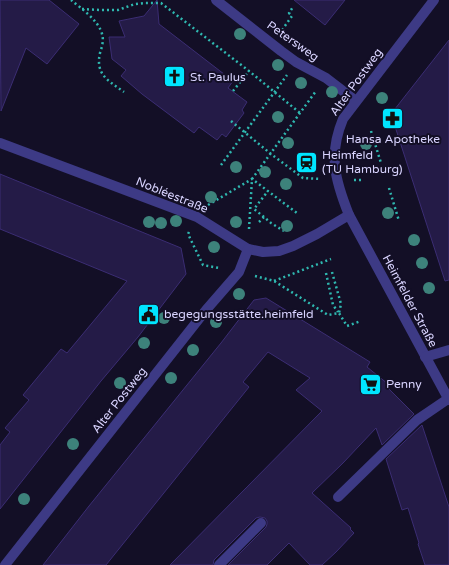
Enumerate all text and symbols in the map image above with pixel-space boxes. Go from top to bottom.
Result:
street label: Petersweg [264,18,322,64]
street label: Alter Postweg [327,45,385,119]
church icon: St. Paulus [162,64,188,90]
place label: St. Paulus [190,70,246,84]
pharmacy icon: Hansa Apotheke [380,105,406,131]
place label: Hansa Apotheke [346,132,440,146]
place label: Heimfeld (TU Hamburg) [322,148,403,176]
station icon: Heimfeld (TU Hamburg) [293,149,319,175]
street label: Nobléestraße [134,174,210,216]
street label: Heimfelder Straße [380,252,440,350]
public building icon: begegungsstätte.heimfeld [135,301,161,327]
place label: begegungsstätte.heimfeld [164,307,314,321]
street label: Alter Postweg [89,364,149,436]
supermarket icon: Penny [357,371,383,397]
place label: Penny [386,377,422,391]

